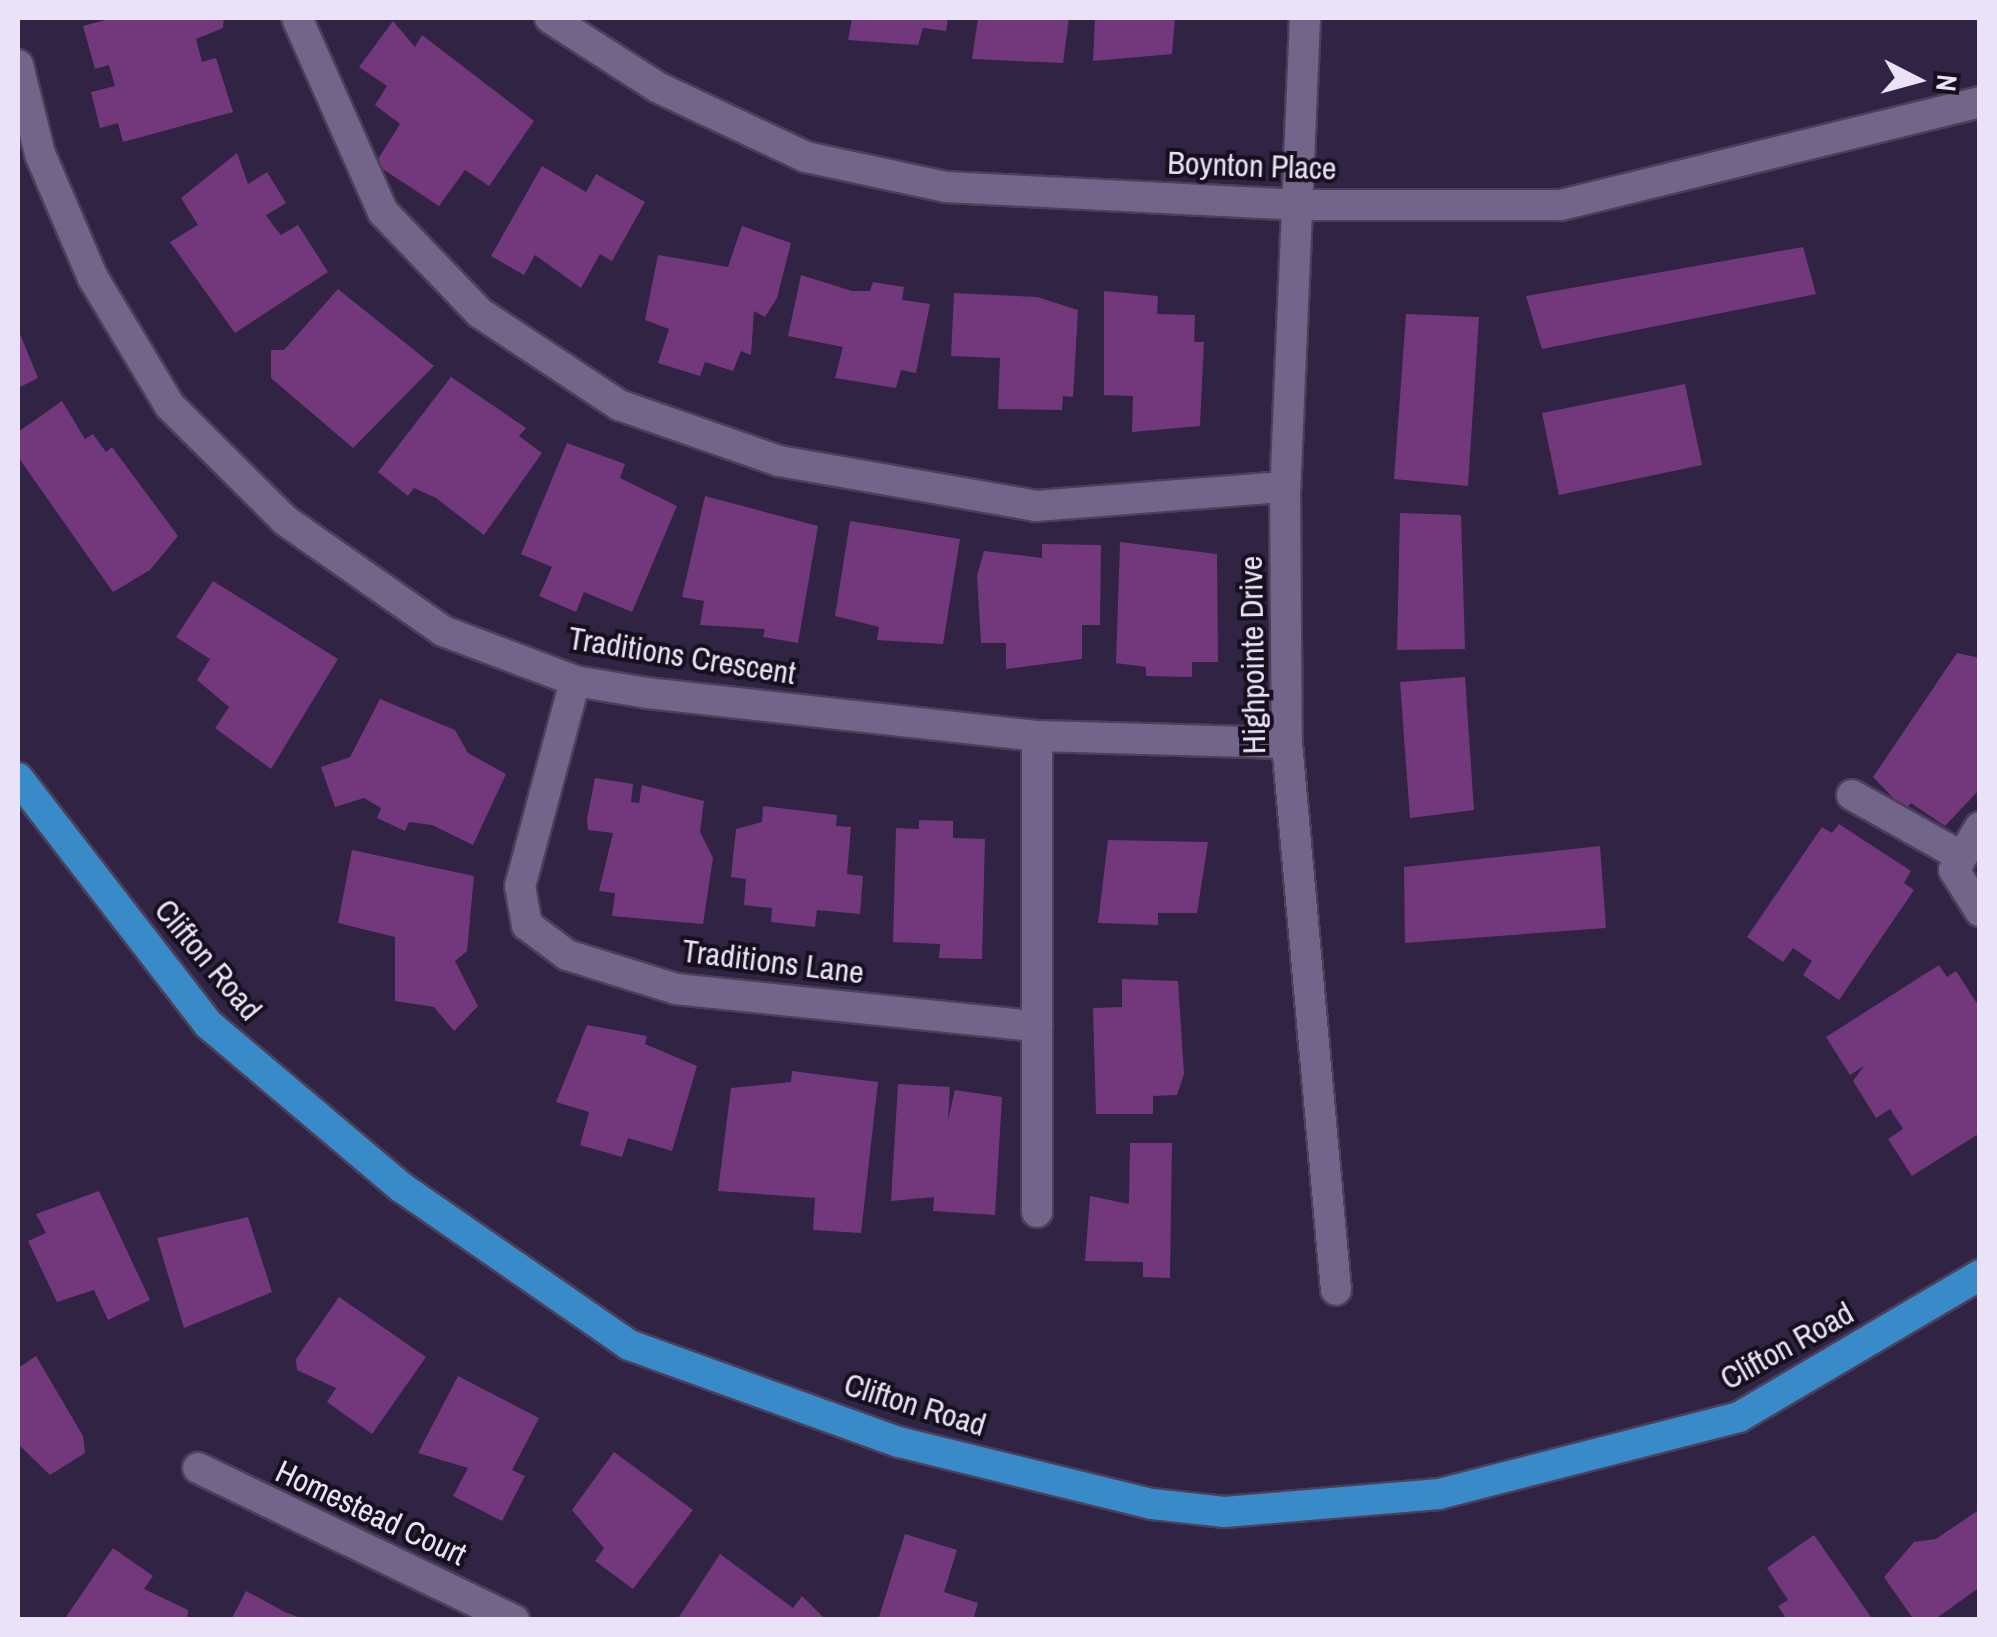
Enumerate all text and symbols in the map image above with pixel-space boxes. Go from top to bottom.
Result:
north arrow [1867,30,1967,130]
text: N [1927,73,1967,93]
street label: Boynton Place [1167,144,1337,188]
street label: Highpointe Drive [1232,555,1274,755]
street label: Traditions Crescent [566,619,798,693]
street label: Clifton Road [146,892,270,1028]
street label: Traditions Lane [680,932,866,992]
street label: Clifton Road [1714,1294,1860,1398]
street label: Clifton Road [840,1365,990,1445]
street label: Homestead Court [270,1452,472,1574]

